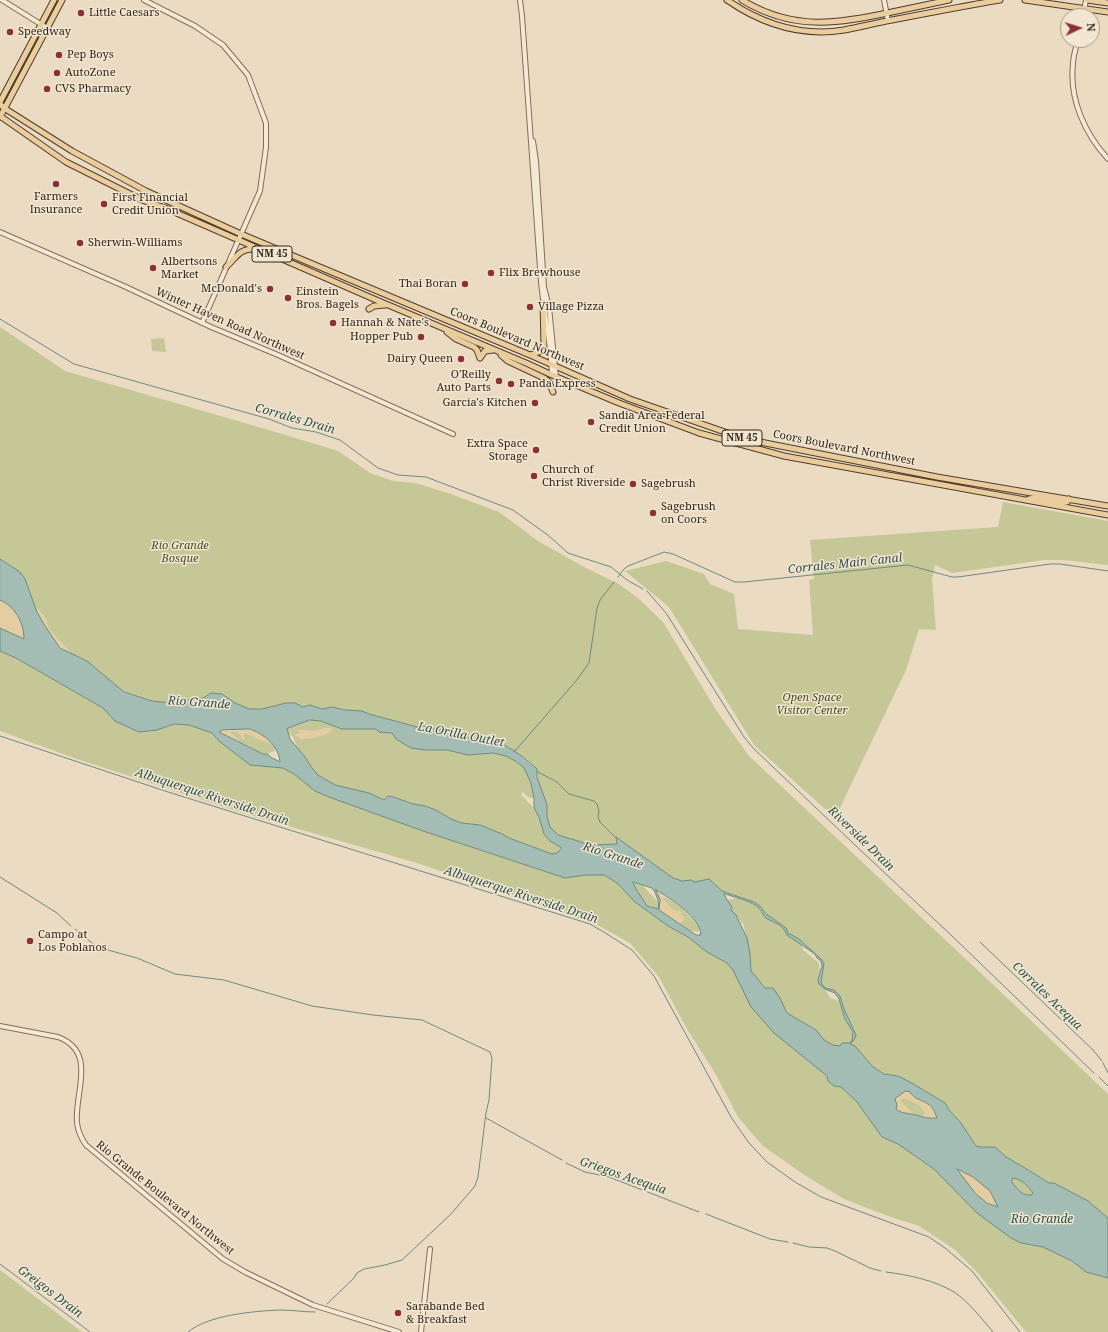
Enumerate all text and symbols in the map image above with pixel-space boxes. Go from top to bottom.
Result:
place label: Little Caesars [89,6,159,20]
marker: Little Caesars [76,8,86,18]
north arrow [1060,8,1100,48]
text: N [1084,22,1099,32]
place label: Speedway [18,25,71,39]
marker: Speedway [5,27,15,37]
place label: Pep Boys [67,48,114,62]
marker: Pep Boys [54,50,64,60]
place label: AutoZone [65,66,116,80]
marker: AutoZone [52,68,62,78]
place label: CVS Pharmacy [55,82,131,96]
marker: CVS Pharmacy [42,84,52,94]
marker: Farmers Insurance [51,179,61,189]
place label: Farmers Insurance [30,190,82,216]
place label: First Financial Credit Union [112,191,188,217]
marker: First Financial Credit Union [99,199,109,209]
place label: Sherwin-Williams [88,236,182,250]
marker: Sherwin-Williams [75,238,85,248]
road number: NM 45 [252,246,292,262]
place label: Albertsons Market [161,255,217,281]
marker: Albertsons Market [148,263,158,273]
place label: Flix Brewhouse [499,266,581,280]
marker: Flix Brewhouse [486,268,496,278]
place label: Thai Boran [399,277,457,291]
marker: Thai Boran [460,279,470,289]
place label: McDonald's [201,282,262,296]
marker: McDonald's [265,284,275,294]
street label: Winter Haven Road Northwest [154,285,306,363]
place label: Einstein Bros. Bagels [296,285,359,311]
marker: Einstein Bros. Bagels [283,293,293,303]
place label: Village Pizza [538,300,604,314]
marker: Village Pizza [525,302,535,312]
street label: Coors Boulevard Northwest [448,305,586,373]
place label: Hannah & Nate's [341,316,429,330]
marker: Hannah & Nate's [328,318,338,328]
place label: Hopper Pub [350,330,413,344]
marker: Hopper Pub [416,332,426,342]
place label: Dairy Queen [387,352,453,366]
marker: Dairy Queen [456,354,466,364]
place label: O'Reilly Auto Parts [437,368,491,394]
marker: O'Reilly Auto Parts [494,376,504,386]
place label: Panda Express [519,377,596,391]
marker: Panda Express [506,379,516,389]
place label: Garcia's Kitchen [442,396,527,410]
marker: Garcia's Kitchen [530,398,540,408]
water label: Corrales Drain [253,401,337,437]
place label: Sandia Area Federal Credit Union [599,409,705,435]
marker: Sandia Area Federal Credit Union [586,417,596,427]
street label: Coors Boulevard Northwest [772,428,916,468]
road number: NM 45 [722,430,762,446]
place label: Extra Space Storage [467,437,528,463]
marker: Extra Space Storage [531,445,541,455]
place label: Church of Christ Riverside [542,463,625,489]
marker: Church of Christ Riverside [529,471,539,481]
place label: Sagebrush [641,477,696,491]
marker: Sagebrush [628,479,638,489]
place label: Sagebrush on Coors [661,500,716,526]
marker: Sagebrush on Coors [648,508,658,518]
park label: Rio Grande Bosque [151,539,209,565]
water label: Corrales Main Canal [787,551,903,577]
park label: Open Space Visitor Center [776,691,848,717]
water label: Rio Grande [167,694,231,712]
water label: La Orilla Outlet [417,720,505,750]
water label: Albuquerque Riverside Drain [133,765,291,829]
water label: Riverside Drain [825,804,897,874]
water label: Rio Grande [581,839,645,873]
water label: Albuquerque Riverside Drain [442,863,600,927]
place label: Campo at Los Poblanos [38,928,107,954]
marker: Campo at Los Poblanos [25,936,35,946]
water label: Corrales Acequa [1009,959,1085,1033]
street label: Rio Grande Boulevard Northwest [93,1138,237,1258]
water label: Griegos Acequia [578,1154,668,1198]
water label: Rio Grande [1011,1213,1073,1227]
water label: Greigos Drain [15,1263,85,1321]
place label: Sarabande Bed & Breakfast [406,1300,485,1326]
marker: Sarabande Bed & Breakfast [393,1308,403,1318]

